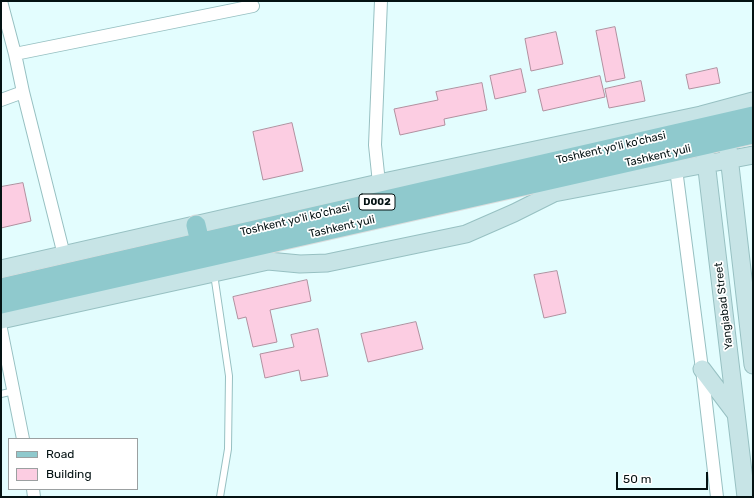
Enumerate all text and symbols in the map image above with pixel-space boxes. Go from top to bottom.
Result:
street label: Toshkent yo'li ko'chasi [555,129,667,167]
street label: Tashkent yuli [624,142,692,170]
road number: D002 [359,194,395,210]
street label: Toshkent yo'li ko'chasi [239,201,351,239]
street label: Tashkent yuli [308,213,376,241]
street label: Yangiabad Street [712,262,736,350]
legend [8,438,138,490]
text: Road [46,447,74,461]
scale bar [618,464,710,490]
text: Building [46,467,92,481]
text: 50 m [623,472,651,486]

